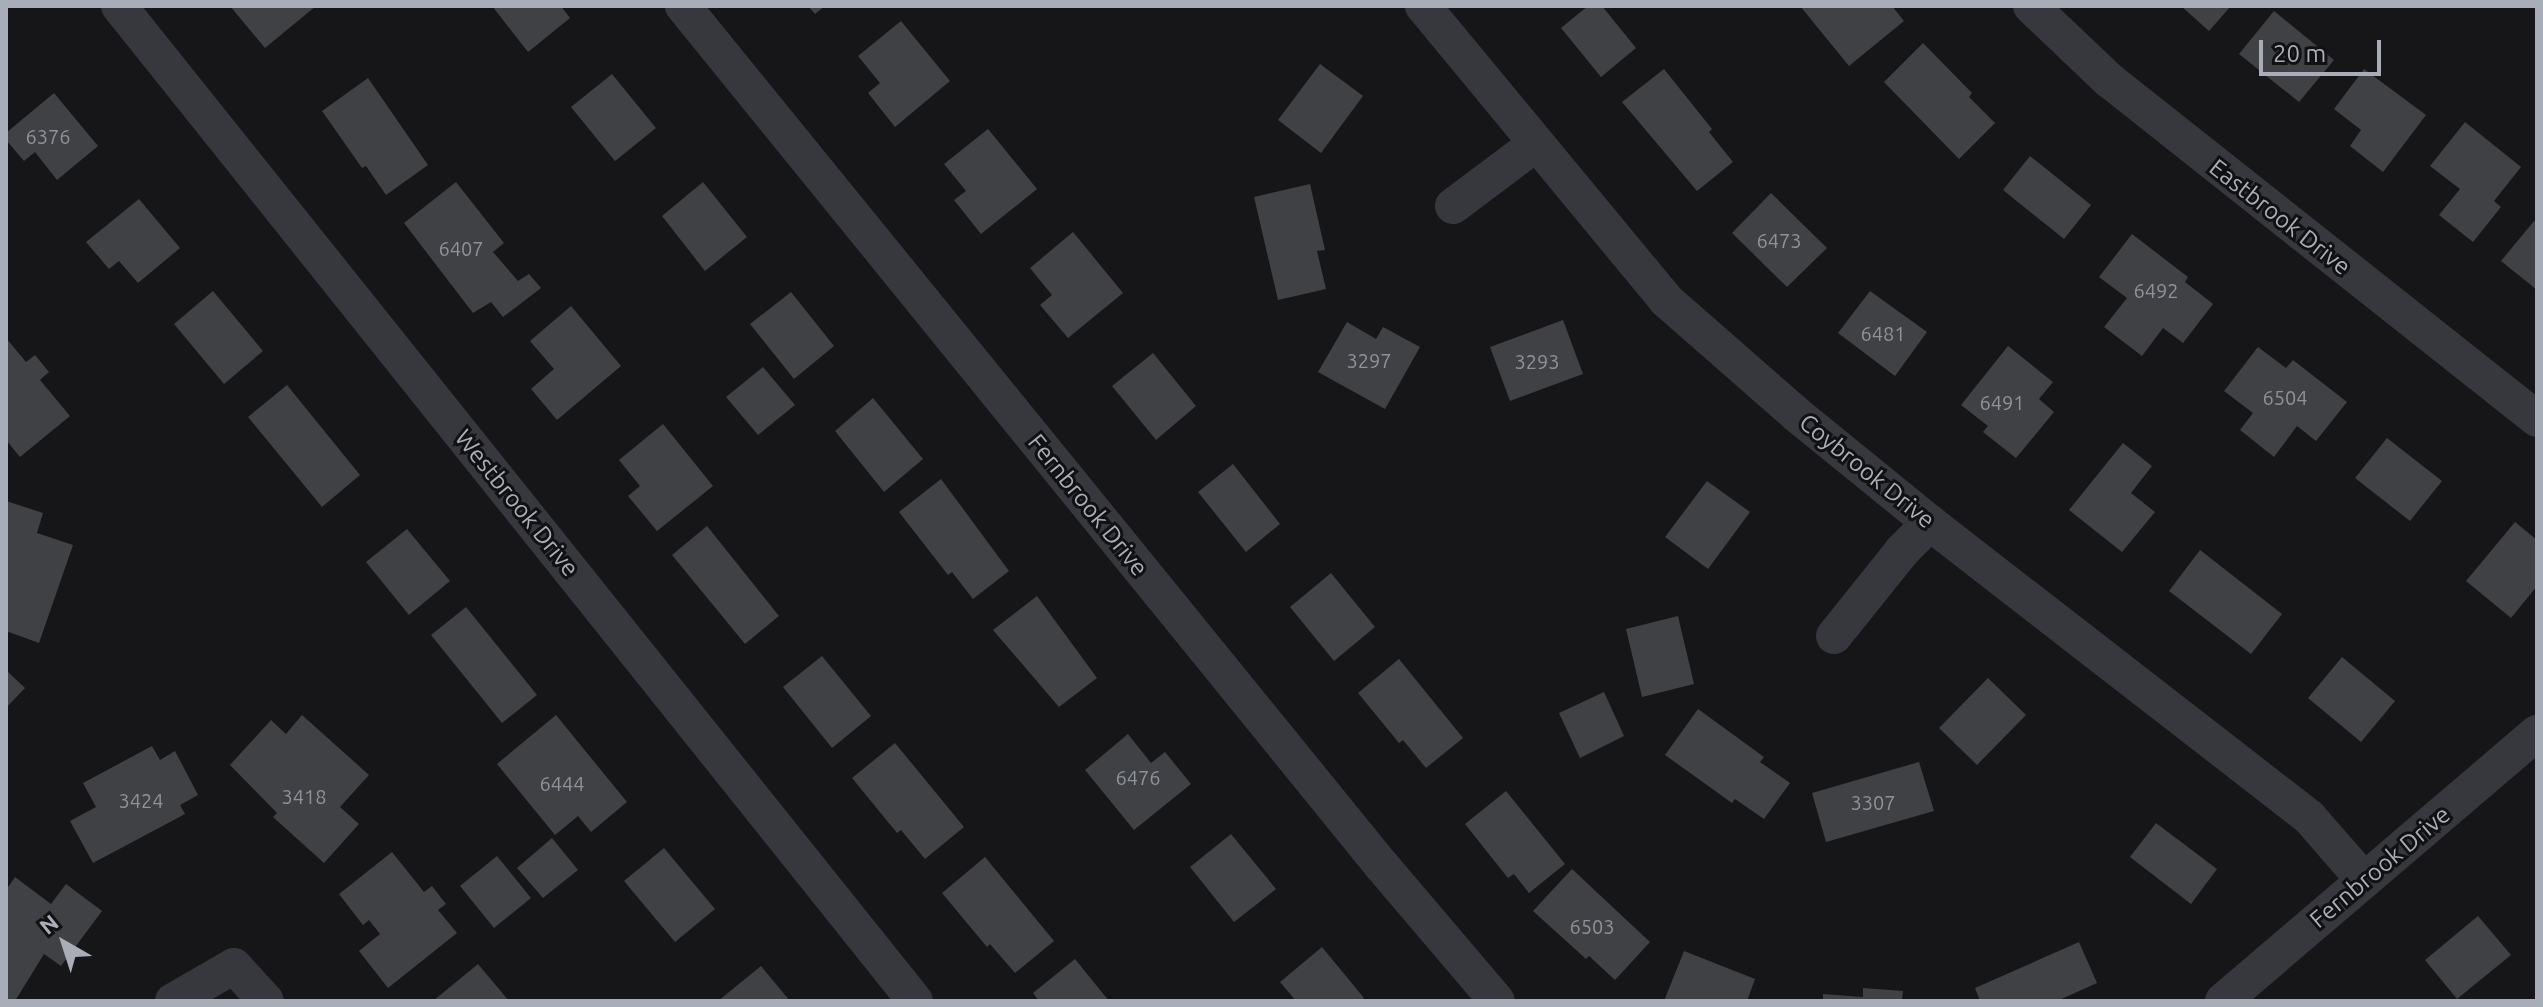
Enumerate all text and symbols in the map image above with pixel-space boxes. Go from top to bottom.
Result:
scale bar [2263,24,2385,74]
text: 20 m [2273,40,2326,67]
house number: 6376 [25,124,71,148]
street label: Eastbrook Drive [2204,153,2356,281]
house number: 6473 [1756,228,1802,252]
house number: 6407 [438,236,484,260]
house number: 6492 [2133,278,2179,302]
house number: 6481 [1860,321,1906,345]
house number: 3297 [1346,348,1392,372]
house number: 3293 [1514,349,1560,373]
house number: 6504 [2262,385,2308,409]
house number: 6491 [1979,390,2025,414]
street label: Coybrook Drive [1794,408,1940,534]
street label: Westbrook Drive [449,424,585,582]
street label: Fernbrook Drive [1022,428,1154,582]
house number: 6476 [1115,765,1161,789]
house number: 6444 [539,771,585,795]
house number: 3418 [281,784,327,808]
house number: 3424 [118,788,164,812]
house number: 3307 [1850,790,1896,814]
street label: Fernbrook Drive [2304,800,2456,934]
north arrow [24,903,104,983]
text: N [34,909,63,939]
house number: 6503 [1569,914,1615,938]

